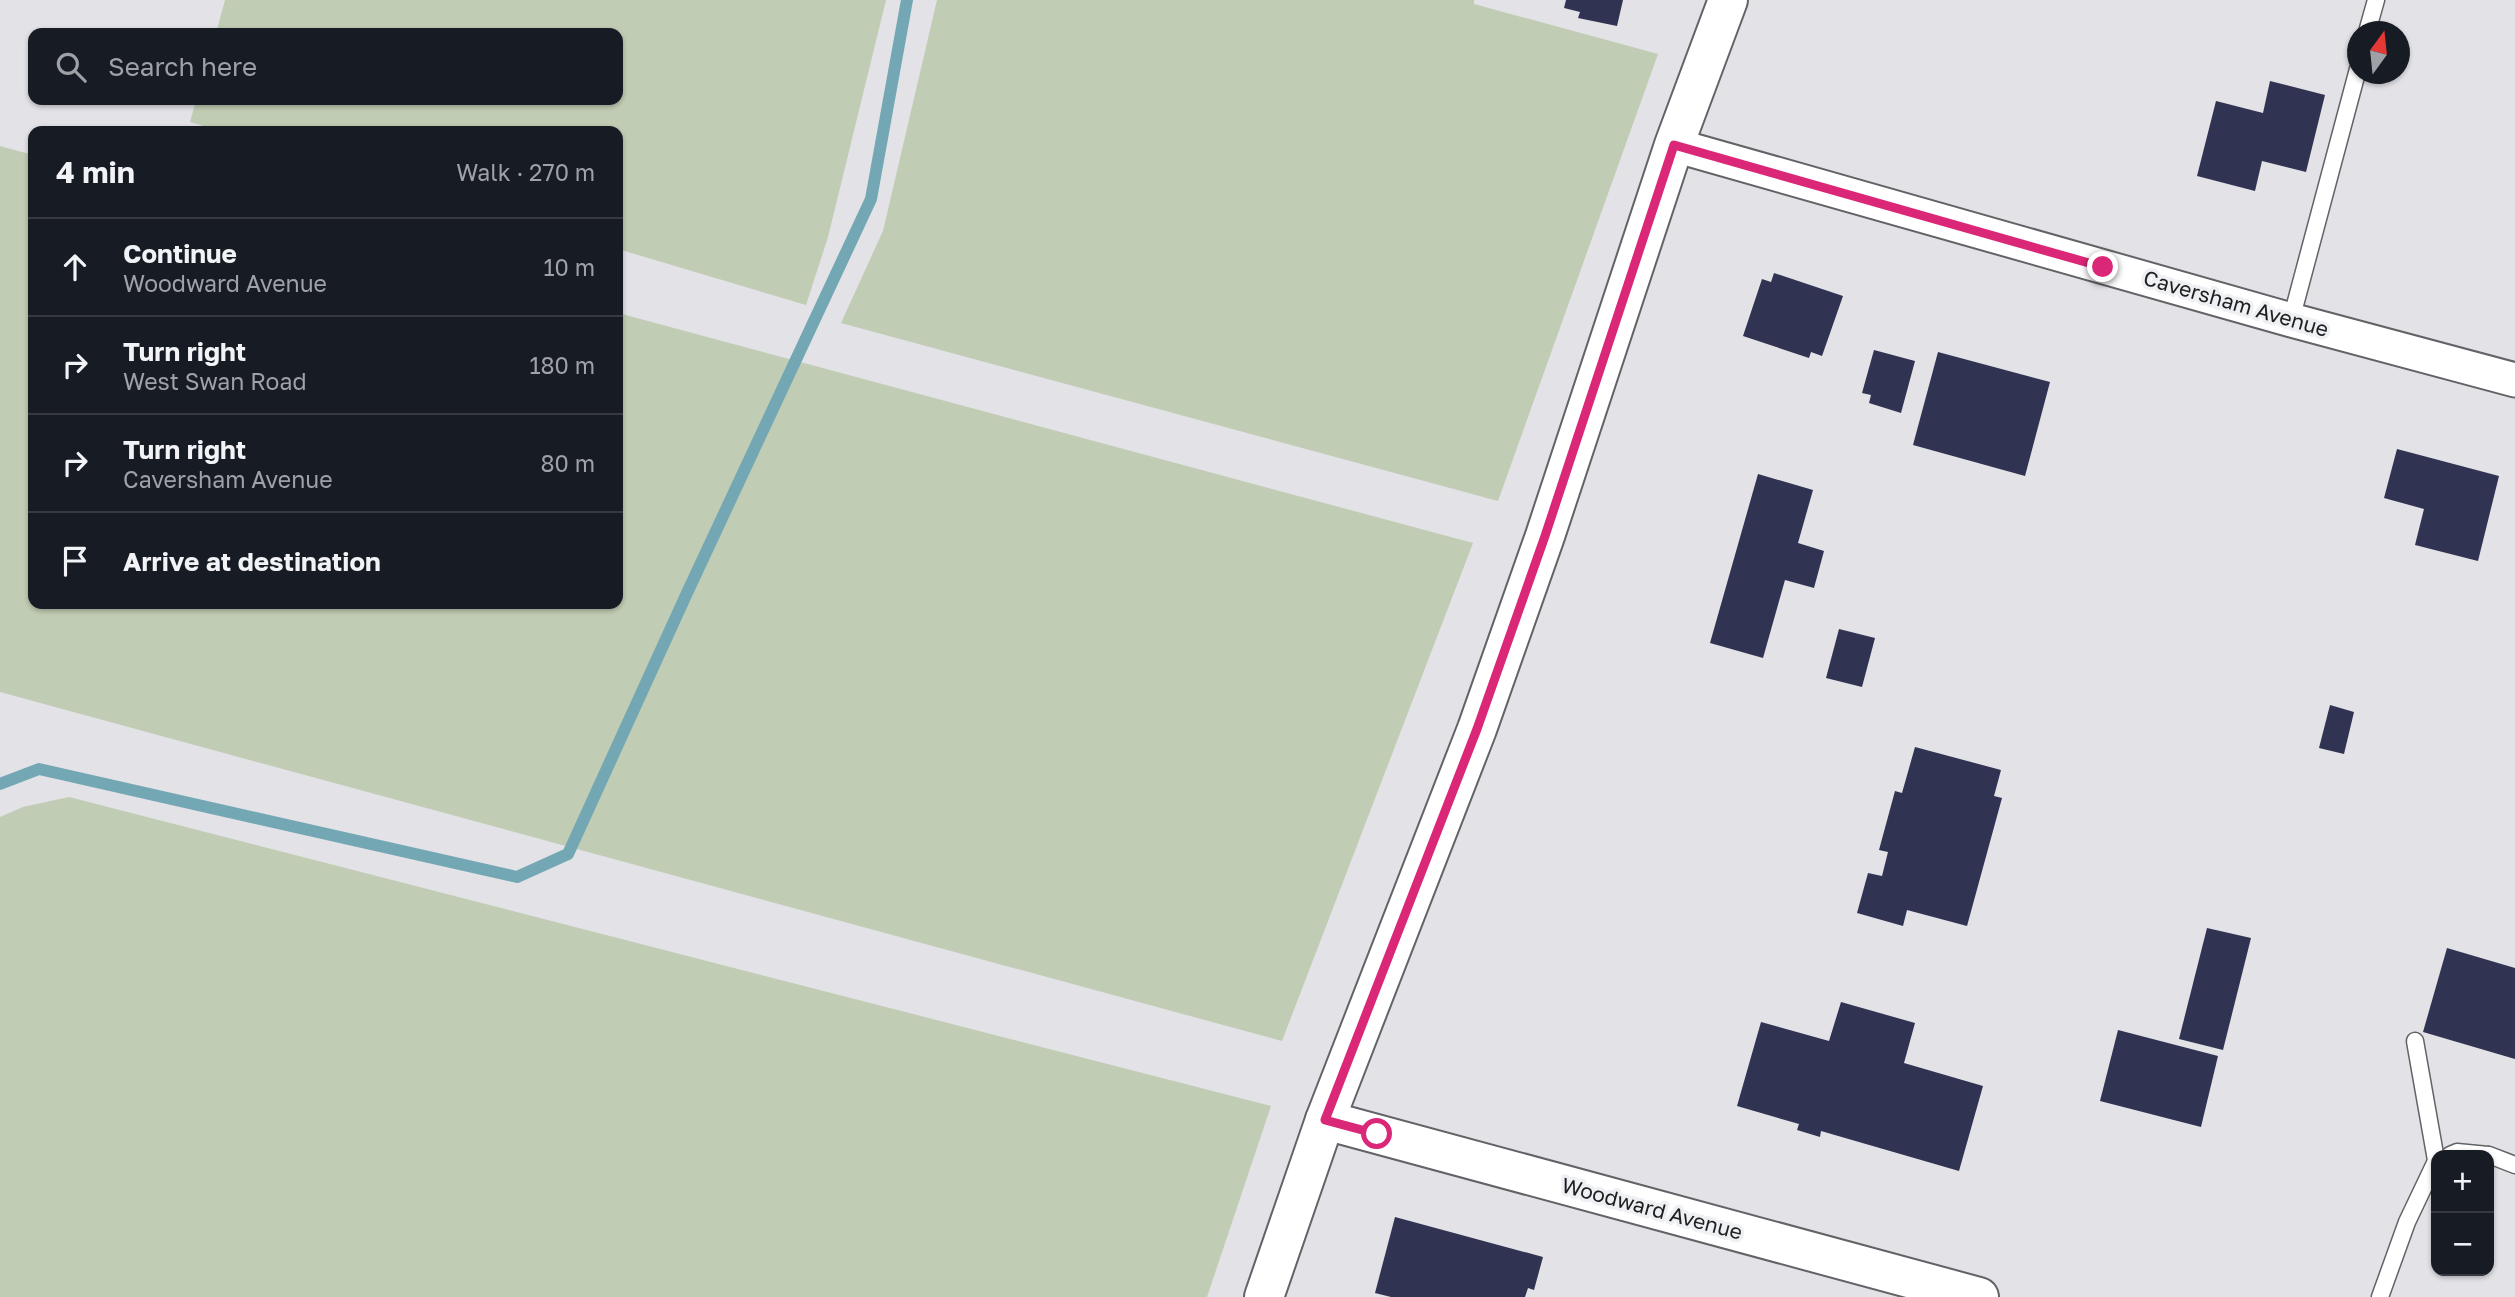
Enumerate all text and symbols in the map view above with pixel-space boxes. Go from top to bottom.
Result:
north arrow [2347,21,2410,84]
search box [28,28,623,105]
icon: search [52,48,90,86]
text: Search here [108,51,257,82]
text: 4 min [56,154,135,190]
text: Walk · 270 m [456,158,595,186]
text: Continue [123,238,237,269]
icon: ahead [56,248,94,286]
route end [2087,251,2118,282]
text: 10 m [543,253,595,281]
street label: Caversham Avenue [2141,264,2332,342]
text: Woodward Avenue [123,269,327,297]
text: Turn right [123,336,246,367]
icon: right [56,346,94,384]
text: 180 m [529,351,595,379]
text: West Swan Road [123,367,307,395]
text: Turn right [123,434,246,465]
icon: right [56,444,94,482]
text: 80 m [541,449,595,477]
text: Caversham Avenue [123,465,333,493]
icon: arrive [56,542,94,580]
text: Arrive at destination [123,546,381,577]
route start [1361,1118,1392,1149]
map controls [2431,1150,2494,1276]
button: + [2431,1150,2494,1213]
street label: Woodward Avenue [1559,1171,1746,1245]
button: − [2431,1213,2494,1276]

